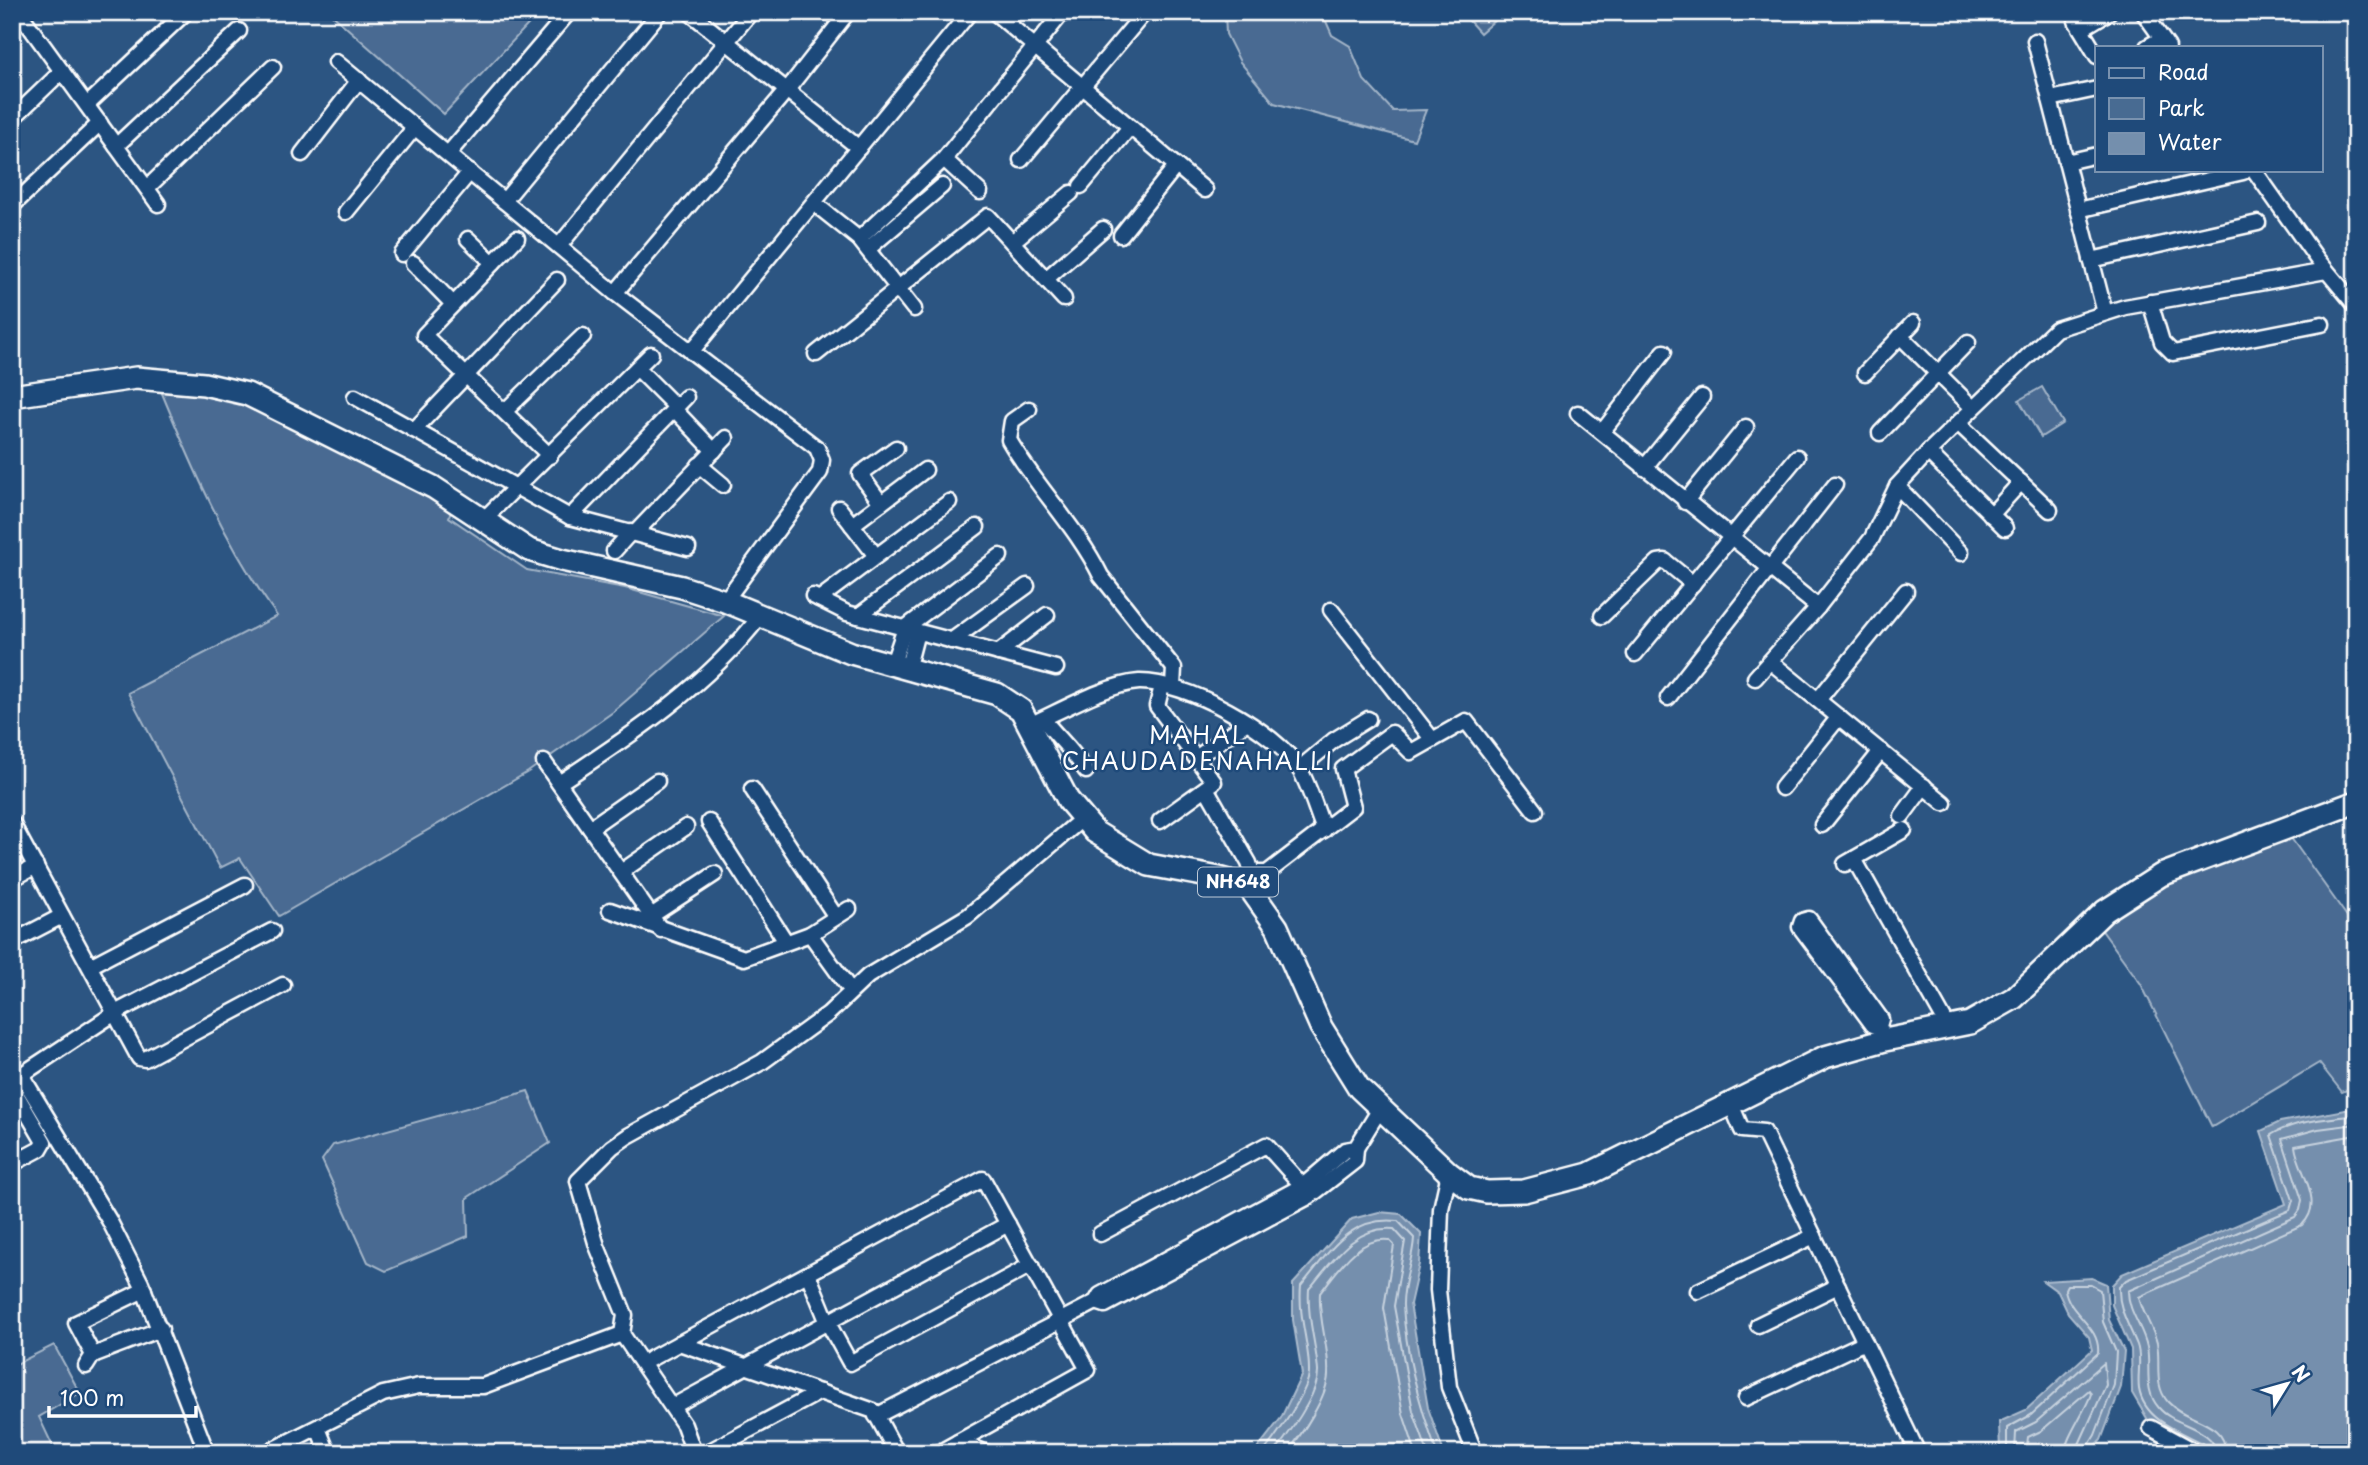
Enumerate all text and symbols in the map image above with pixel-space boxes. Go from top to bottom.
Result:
legend [2095,46,2322,172]
text: Road [2158,55,2209,87]
text: Park [2158,91,2205,123]
text: Water [2158,125,2222,157]
district label: MAHAL CHAUDADENAHALLI [1062,717,1334,778]
road number: NH648 [1198,868,1278,897]
north arrow [2252,1350,2322,1420]
text: N [2286,1359,2317,1388]
scale bar [49,1374,196,1418]
text: 100 m [60,1381,124,1413]

